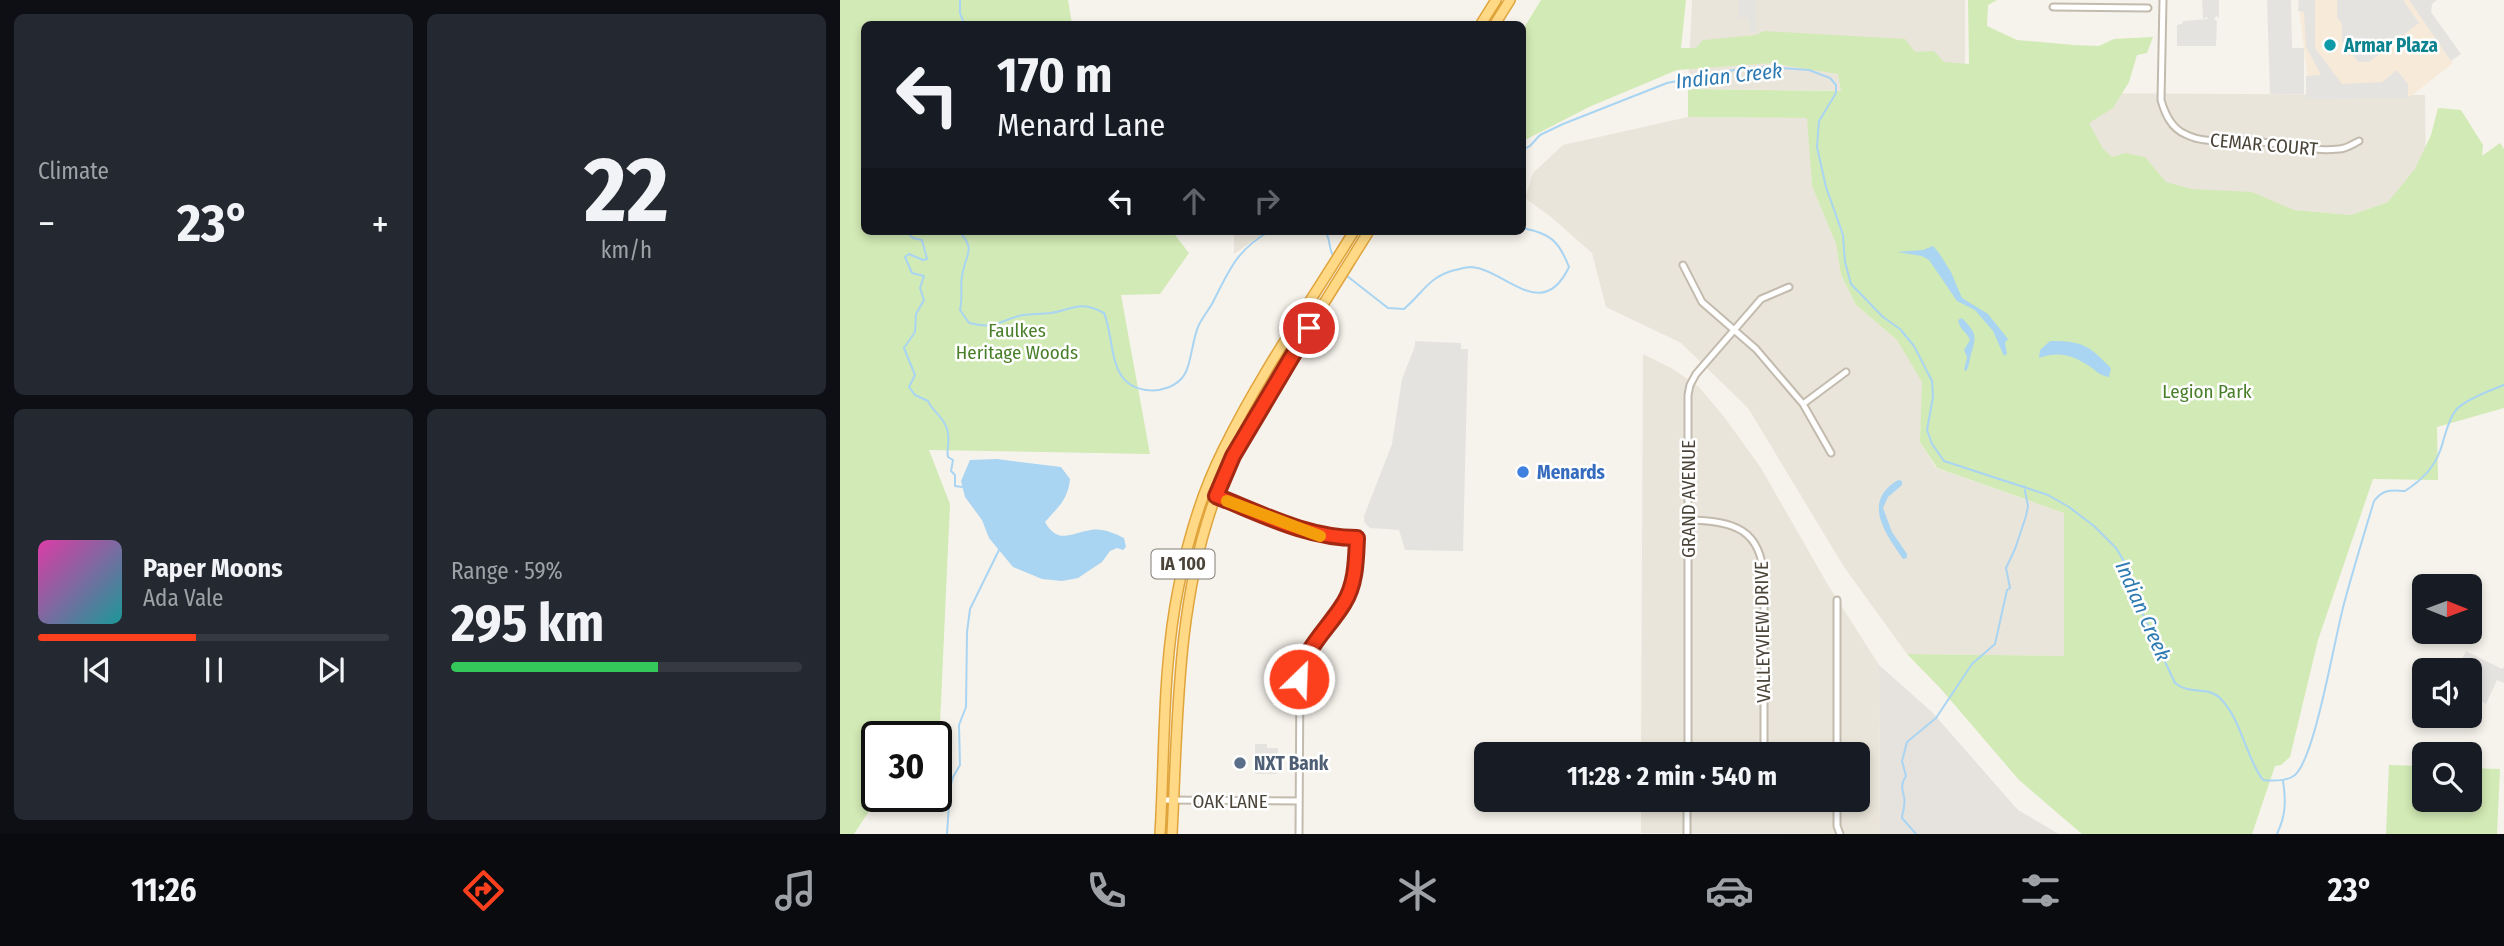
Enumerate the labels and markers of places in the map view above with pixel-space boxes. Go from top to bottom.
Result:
place label: Armar Plaza [2343,34,2438,57]
marker: Armar Plaza [2322,37,2338,53]
pin [1279,298,1339,358]
place label: Menards [1537,461,1605,484]
marker: Menards [1515,464,1531,480]
place label: NXT Bank [1254,752,1329,775]
marker: NXT Bank [1232,755,1248,771]

